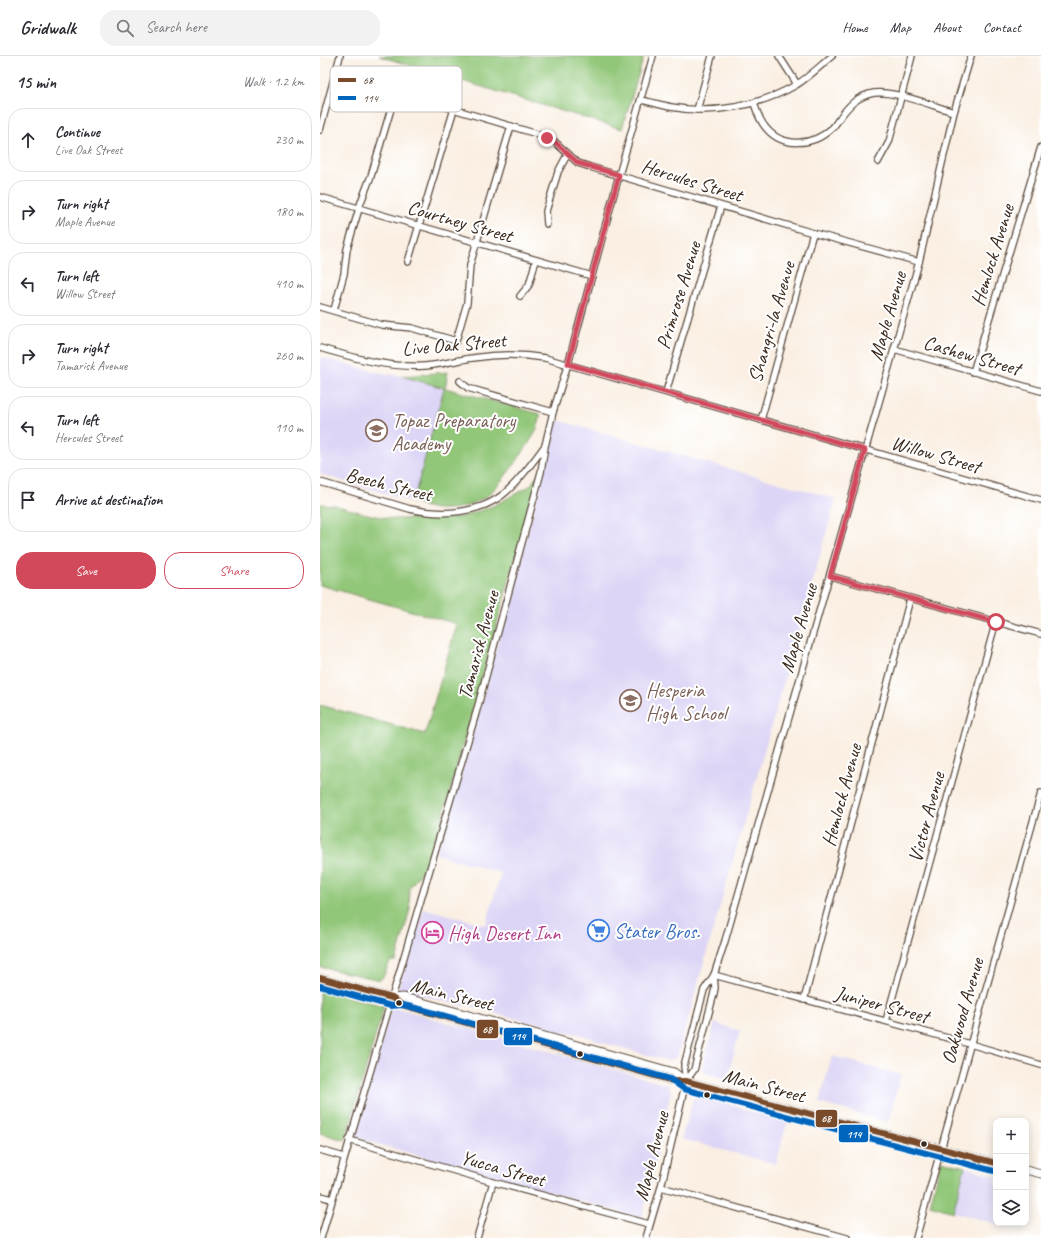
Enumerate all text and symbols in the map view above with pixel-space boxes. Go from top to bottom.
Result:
search box [100,10,380,46]
text: Gridwalk [20,16,76,40]
icon: search [114,17,136,39]
text: Search here [146,18,207,37]
text: Home [842,19,868,36]
text: Map [890,19,911,36]
text: About [933,19,961,36]
text: Contact [983,19,1021,36]
legend [330,66,462,112]
text: 15 min [16,72,56,93]
text: 68 [363,73,374,87]
text: Walk · 1.2 km [243,74,304,90]
text: 114 [363,91,379,105]
text: Continue [55,123,100,142]
icon: ahead [17,129,39,151]
route end [538,129,556,147]
text: 230 m [275,132,303,148]
text: Live Oak Street [55,142,123,158]
street label: Hercules Street [638,153,748,208]
text: Turn right [55,195,108,214]
street label: Courtney Street [404,195,518,249]
street label: Hemlock Avenue [965,200,1020,309]
icon: right [17,201,39,223]
text: 180 m [275,204,303,220]
text: Maple Avenue [55,214,114,230]
street label: Primrose Avenue [650,237,707,352]
street label: Shangri-la Avenue [742,257,801,386]
text: Turn left [55,267,98,286]
street label: Maple Avenue [863,267,912,363]
icon: left [17,273,39,295]
text: 410 m [275,276,303,292]
text: Willow Street [55,286,114,302]
street label: Live Oak Street [401,327,509,361]
street label: Cashew Street [921,330,1026,382]
text: Turn right [55,339,108,358]
icon: right [17,345,39,367]
text: 260 m [275,348,303,364]
text: Tamarisk Avenue [55,358,127,374]
place label: Topaz Preparatory Academy [392,408,516,456]
text: Turn left [55,411,98,430]
icon: left [17,417,39,439]
school or university icon: Topaz Preparatory Academy [363,418,389,444]
text: 110 m [275,420,303,436]
text: Hercules Street [55,430,123,446]
street label: Willow Street [889,430,986,480]
street label: Beech Street [343,462,437,508]
icon: arrive [17,489,39,511]
text: Arrive at destination [55,491,162,510]
button: Save [16,552,156,589]
button: Share [164,552,304,589]
street label: Maple Avenue [774,579,823,675]
street label: Tamarisk Avenue [452,587,505,702]
route start [987,613,1005,631]
place label: Hesperia High School [646,678,730,726]
school or university icon: Hesperia High School [617,688,643,714]
street label: Hemlock Avenue [816,740,868,849]
street label: Victor Avenue [902,768,951,865]
supermarket icon: Stater Bros. [586,918,612,944]
place label: Stater Bros. [614,919,700,944]
hotel icon: High Desert Inn [420,920,446,946]
place label: High Desert Inn [448,921,561,946]
street label: Oakwood Avenue [935,954,990,1067]
street label: Main Street [408,972,498,1017]
street label: Juniper Street [832,980,934,1030]
unlabelled marker [394,998,404,1008]
line badge: 68 [476,1019,499,1039]
text: 68 [482,1022,494,1036]
line badge: 114 [503,1027,533,1046]
text: 114 [511,1029,527,1043]
unlabelled marker [575,1049,585,1059]
street label: Main Street [720,1063,810,1109]
unlabelled marker [702,1090,712,1100]
street label: Maple Avenue [628,1107,675,1203]
line badge: 68 [815,1109,838,1128]
text: 68 [821,1111,833,1125]
map controls [993,1118,1029,1226]
button: + [993,1118,1029,1154]
line badge: 114 [838,1124,869,1143]
text: 114 [847,1127,863,1141]
unlabelled marker [919,1139,929,1149]
street label: Yucca Street [458,1145,550,1193]
button: − [993,1154,1029,1190]
button: layers [993,1190,1029,1226]

